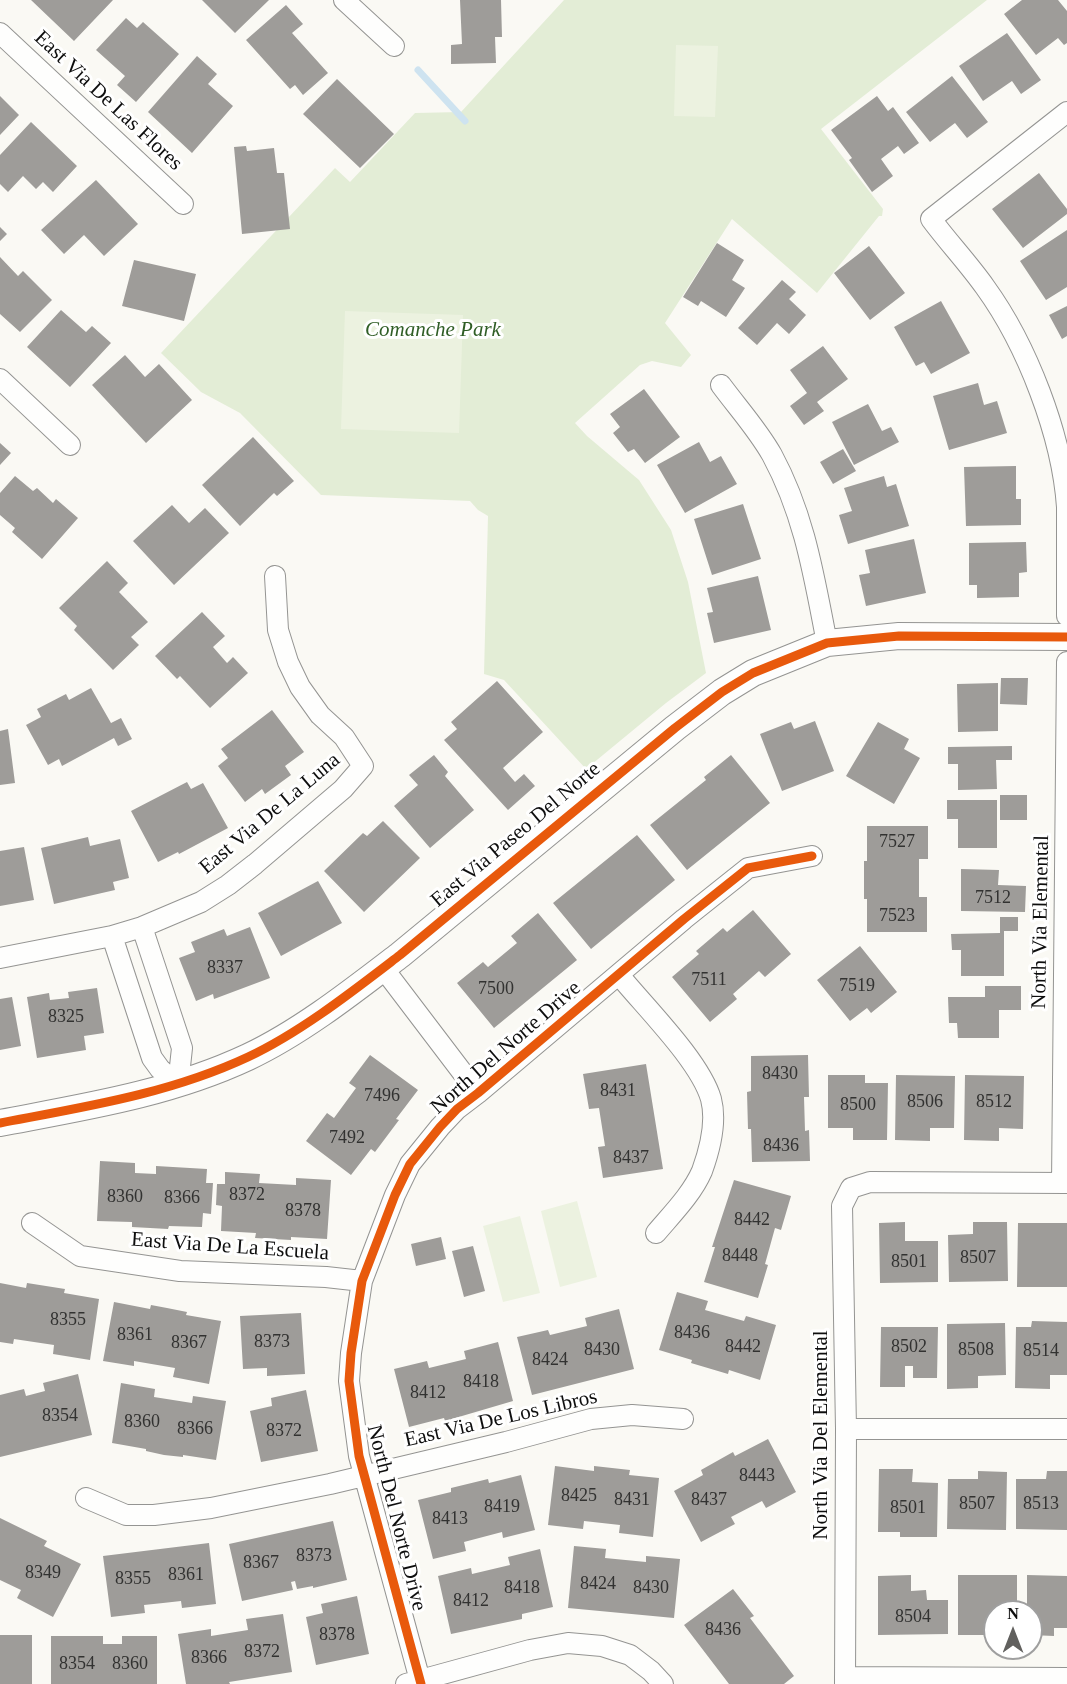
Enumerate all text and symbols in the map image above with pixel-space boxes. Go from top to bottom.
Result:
street label: East Via De Las Flores [29,26,187,176]
park label: Comanche Park [365,317,501,343]
street label: East Via De La Luna [194,748,346,880]
street label: East Via Paseo Del Norte [426,757,606,913]
house number: 7527 [879,831,915,853]
street label: North Via Elemental [1027,835,1055,1009]
house number: 7512 [975,887,1011,909]
house number: 7523 [879,905,915,927]
house number: 8337 [207,957,243,979]
house number: 7511 [691,969,727,991]
house number: 7519 [839,975,875,997]
street label: North Del Norte Drive [426,976,586,1120]
house number: 7500 [478,978,514,1000]
house number: 8325 [48,1006,84,1028]
house number: 8430 [762,1063,798,1085]
house number: 8431 [600,1080,636,1102]
house number: 7496 [364,1085,400,1107]
house number: 8506 [907,1091,943,1113]
house number: 8512 [976,1091,1012,1113]
house number: 8500 [840,1094,876,1116]
house number: 7492 [329,1127,365,1149]
house number: 8436 [763,1135,799,1157]
house number: 8437 [613,1147,649,1169]
house number: 8372 [229,1184,265,1206]
house number: 8360 [107,1186,143,1208]
house number: 8366 [164,1187,200,1209]
house number: 8378 [285,1200,321,1222]
house number: 8442 [734,1209,770,1231]
street label: East Via De La Escuela [130,1228,330,1266]
house number: 8448 [722,1245,758,1267]
house number: 8507 [960,1247,996,1269]
house number: 8501 [891,1251,927,1273]
house number: 8355 [50,1309,86,1331]
house number: 8436 [674,1322,710,1344]
house number: 8361 [117,1324,153,1346]
street label: North Via Del Elemental [808,1330,834,1540]
house number: 8373 [254,1331,290,1353]
house number: 8367 [171,1332,207,1354]
house number: 8442 [725,1336,761,1358]
house number: 8502 [891,1336,927,1358]
house number: 8430 [584,1339,620,1361]
house number: 8508 [958,1339,994,1361]
house number: 8514 [1023,1340,1059,1362]
house number: 8424 [532,1349,568,1371]
house number: 8418 [463,1371,499,1393]
house number: 8412 [410,1382,446,1404]
street label: East Via De Los Libros [402,1385,600,1453]
house number: 8354 [42,1405,78,1427]
house number: 8360 [124,1411,160,1433]
house number: 8366 [177,1418,213,1440]
house number: 8372 [266,1420,302,1442]
street label: North Del Norte Drive [361,1422,431,1614]
house number: 8443 [739,1465,775,1487]
house number: 8425 [561,1485,597,1507]
house number: 8431 [614,1489,650,1511]
house number: 8437 [691,1489,727,1511]
house number: 8507 [959,1493,995,1515]
house number: 8513 [1023,1493,1059,1515]
house number: 8419 [484,1496,520,1518]
house number: 8501 [890,1497,926,1519]
house number: 8413 [432,1508,468,1530]
house number: 8373 [296,1545,332,1567]
house number: 8367 [243,1552,279,1574]
house number: 8349 [25,1562,61,1584]
house number: 8361 [168,1564,204,1586]
house number: 8355 [115,1568,151,1590]
house number: 8424 [580,1573,616,1595]
house number: 8418 [504,1577,540,1599]
house number: 8430 [633,1577,669,1599]
house number: 8412 [453,1590,489,1612]
north arrow [983,1600,1043,1660]
text: N [1007,1605,1019,1622]
house number: 8504 [895,1606,931,1628]
house number: 8436 [705,1619,741,1641]
house number: 8378 [319,1624,355,1646]
house number: 8372 [244,1641,280,1663]
house number: 8366 [191,1647,227,1669]
house number: 8354 [59,1653,95,1675]
house number: 8360 [112,1653,148,1675]

